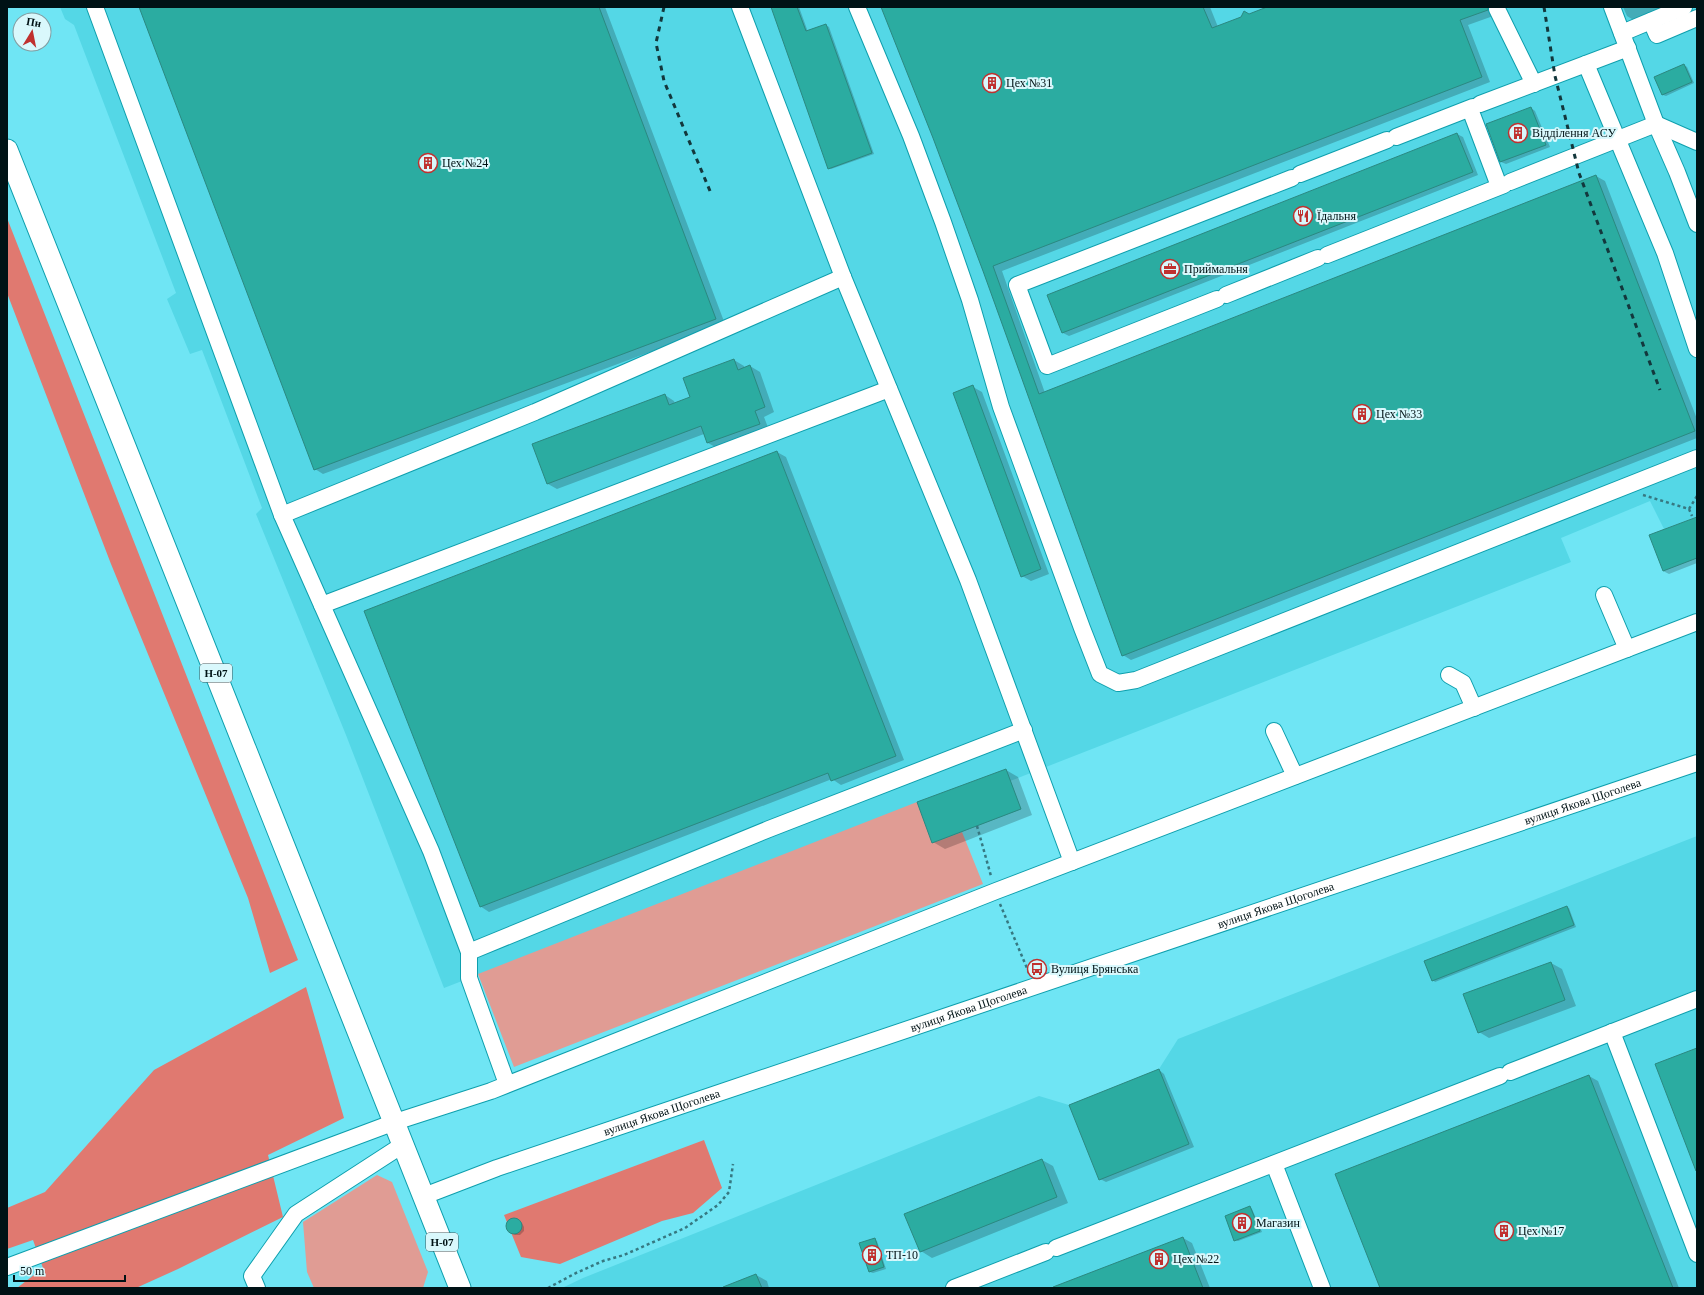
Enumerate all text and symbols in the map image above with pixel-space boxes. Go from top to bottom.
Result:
north arrow [12,12,52,52]
text: Пн [25,15,43,29]
building icon: Цех №31 [981,72,1003,94]
place label: Цех №31 [1006,76,1052,90]
building icon: Відділення АСУ [1507,122,1529,144]
place label: Відділення АСУ [1532,126,1616,140]
building icon: Цех №24 [417,152,439,174]
place label: Цех №24 [442,156,488,170]
restaurant icon: Їдальня [1292,205,1314,227]
place label: Їдальня [1317,209,1356,223]
office icon: Приймальня [1159,258,1181,280]
place label: Приймальня [1184,262,1248,276]
building icon: Цех №33 [1351,403,1373,425]
place label: Цех №33 [1376,407,1422,421]
road number: Н-07 [200,664,232,682]
street label: вулиця Якова Щоголева [1523,775,1643,828]
street label: вулиця Якова Щоголева [1216,879,1336,931]
bus stop icon: Вулиця Брянська [1026,958,1048,980]
place label: Вулиця Брянська [1051,962,1139,976]
street label: вулиця Якова Щоголева [909,982,1029,1035]
street label: вулиця Якова Щоголева [602,1086,722,1138]
building icon: Магазин [1231,1212,1253,1234]
place label: Магазин [1256,1216,1300,1230]
building icon: Цех №17 [1493,1220,1515,1242]
place label: Цех №17 [1518,1224,1564,1238]
road number: Н-07 [426,1233,458,1251]
building icon: ТП-10 [861,1244,883,1266]
place label: ТП-10 [886,1248,918,1262]
building icon: Цех №22 [1148,1248,1170,1270]
place label: Цех №22 [1173,1252,1219,1266]
scale bar [14,1257,125,1283]
text: 50 m [20,1264,45,1278]

